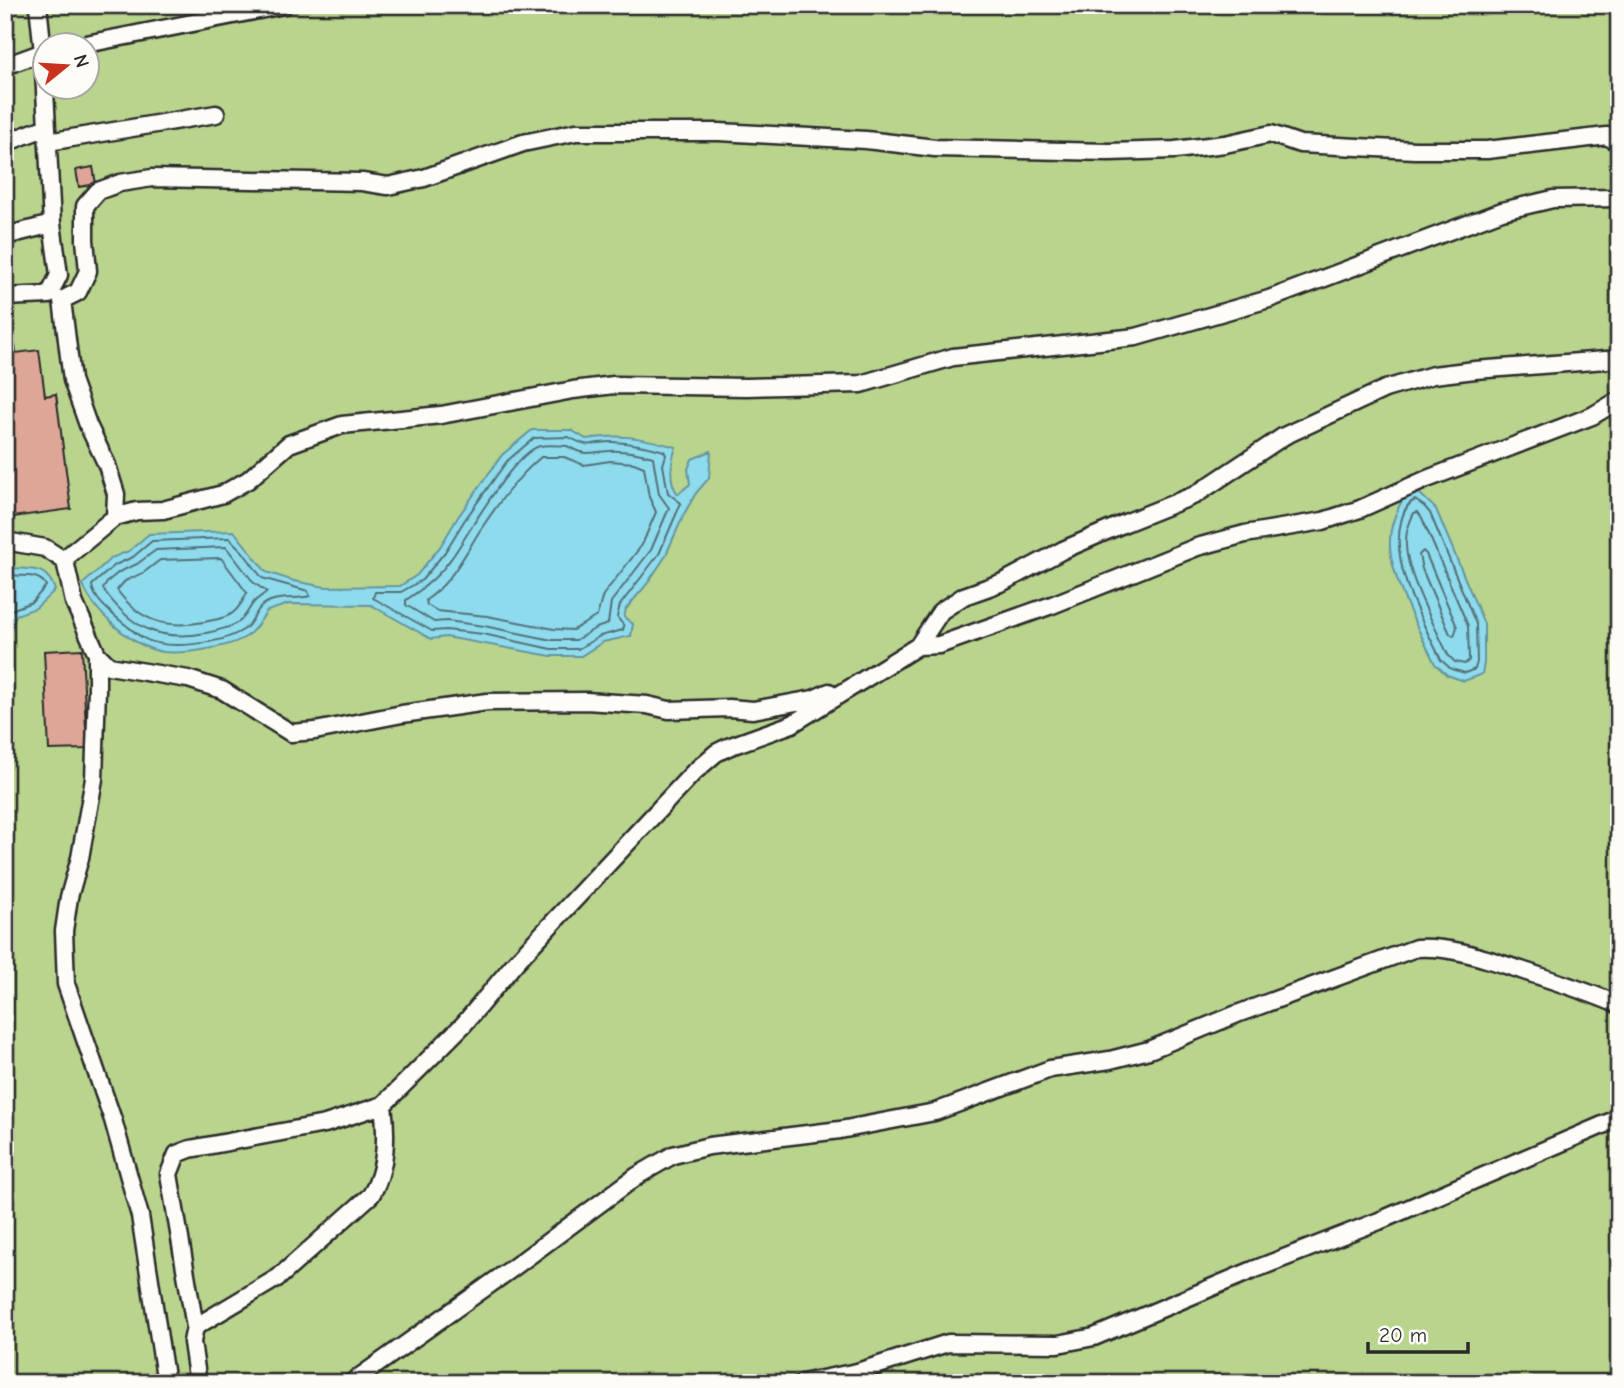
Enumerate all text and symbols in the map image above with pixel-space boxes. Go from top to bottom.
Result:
north arrow [32,32,102,102]
text: N [69,52,94,70]
scale bar [1368,1311,1468,1355]
text: 20 m [1379,1323,1427,1347]

